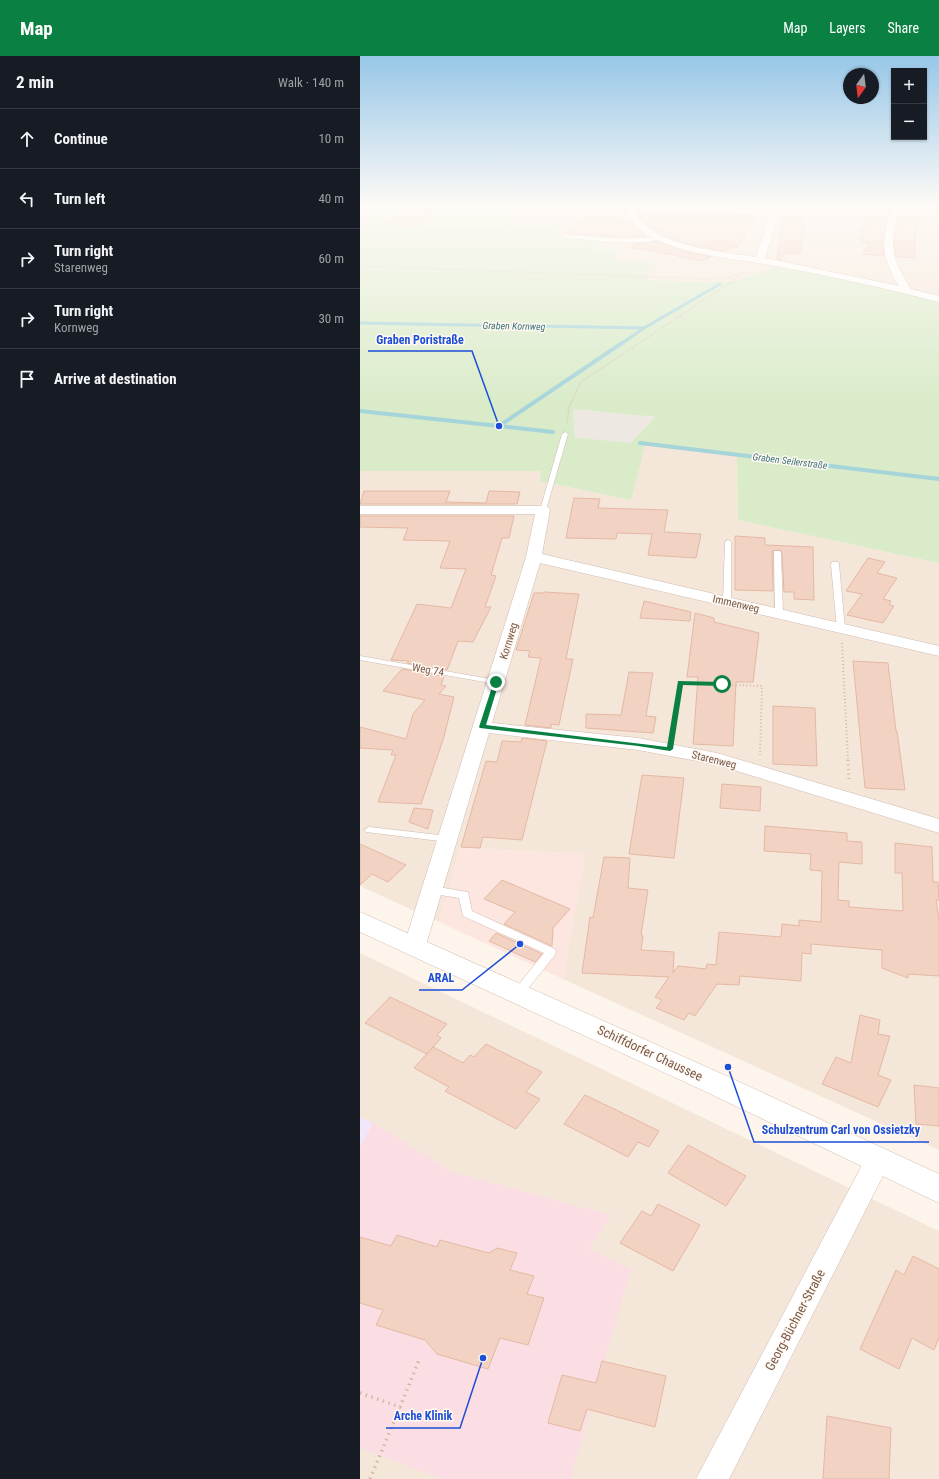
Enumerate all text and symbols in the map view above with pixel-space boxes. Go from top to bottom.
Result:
text: Map [20,17,53,40]
text: Map [783,20,807,36]
text: Layers [829,20,866,36]
text: Share [888,20,919,36]
north arrow [843,68,879,104]
map controls [891,68,927,140]
button: + [891,68,927,104]
text: 2 min [16,72,54,92]
text: Walk · 140 m [278,75,344,90]
button: − [891,104,927,140]
icon: ahead [16,128,38,150]
text: Continue [54,130,108,148]
text: 10 m [318,131,344,146]
icon: left [16,188,38,210]
text: Turn left [54,190,105,208]
text: 40 m [318,191,344,206]
text: Turn right [54,242,113,260]
icon: right [16,248,38,270]
text: 60 m [318,251,344,266]
text: Starenweg [54,260,108,275]
text: Turn right [54,302,113,320]
icon: right [16,308,38,330]
text: 30 m [318,311,344,326]
text: Kornweg [54,320,99,335]
water label: Graben Kornweg [483,320,546,332]
callout: Graben Poristraße [368,327,472,351]
text: Graben Poristraße [376,333,464,347]
icon: arrive [16,368,38,390]
text: Arrive at destination [54,370,177,388]
water label: Graben Seilerstraße [752,451,828,471]
street label: Immenweg [711,592,761,616]
street label: Kornweg [497,621,521,661]
street label: Weg 74 [411,661,446,679]
route end [487,673,505,691]
route start [713,675,731,693]
street label: Starenweg [690,748,738,772]
callout: ARAL [419,966,462,990]
text: ARAL [428,971,455,985]
street label: Schiffdorfer Chaussee [595,1022,705,1084]
callout: Schulzentrum Carl von Ossietzky [754,1118,929,1142]
text: Schulzentrum Carl von Ossietzky [762,1123,921,1137]
street label: Georg-Büchner-Straße [762,1267,828,1373]
callout: Arche Klinik [386,1404,460,1428]
text: Arche Klinik [394,1409,452,1423]

